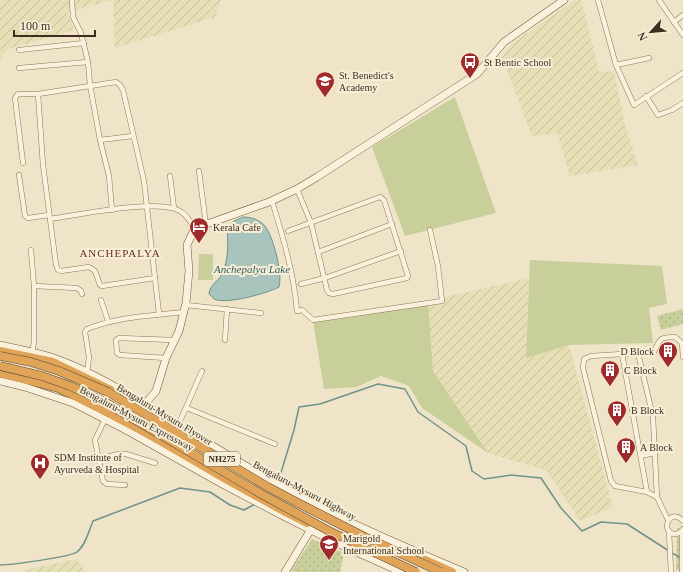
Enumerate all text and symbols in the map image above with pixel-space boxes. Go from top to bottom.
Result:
scale bar [14,12,95,38]
north arrow [631,12,671,52]
text: 100 m [20,19,51,33]
text: N [635,30,649,43]
bus stop icon: St Bentic School [459,51,481,79]
place label: St Bentic School [484,57,551,68]
school or university icon: St. Benedict's Academy [314,70,336,98]
place label: St. Benedict's Academy [339,70,394,93]
hotel icon: Kerala Cafe [188,216,210,244]
place label: Kerala Cafe [213,222,262,233]
district label: ANCHEPALYA [79,247,161,259]
water label: Anchepalya Lake [213,263,290,275]
building icon: D Block [657,340,679,368]
place label: D Block [620,346,654,357]
building icon: C Block [599,359,621,387]
place label: C Block [624,365,657,376]
street label: Bengaluru-Mysuru Flyover [115,381,215,448]
street label: Bengaluru-Mysuru Expressway [78,384,195,453]
building icon: B Block [606,399,628,427]
place label: B Block [631,405,664,416]
building icon: A Block [615,436,637,464]
place label: A Block [640,442,673,453]
hospital icon: SDM Institute of Ayurveda & Hospital [29,452,51,480]
place label: SDM Institute of Ayurveda & Hospital [54,452,139,475]
road number: NH275 [204,452,240,466]
street label: Bengaluru-Mysuru Highway [251,459,358,522]
school or university icon: Marigold International School [318,533,340,561]
place label: Marigold International School [343,533,425,556]

